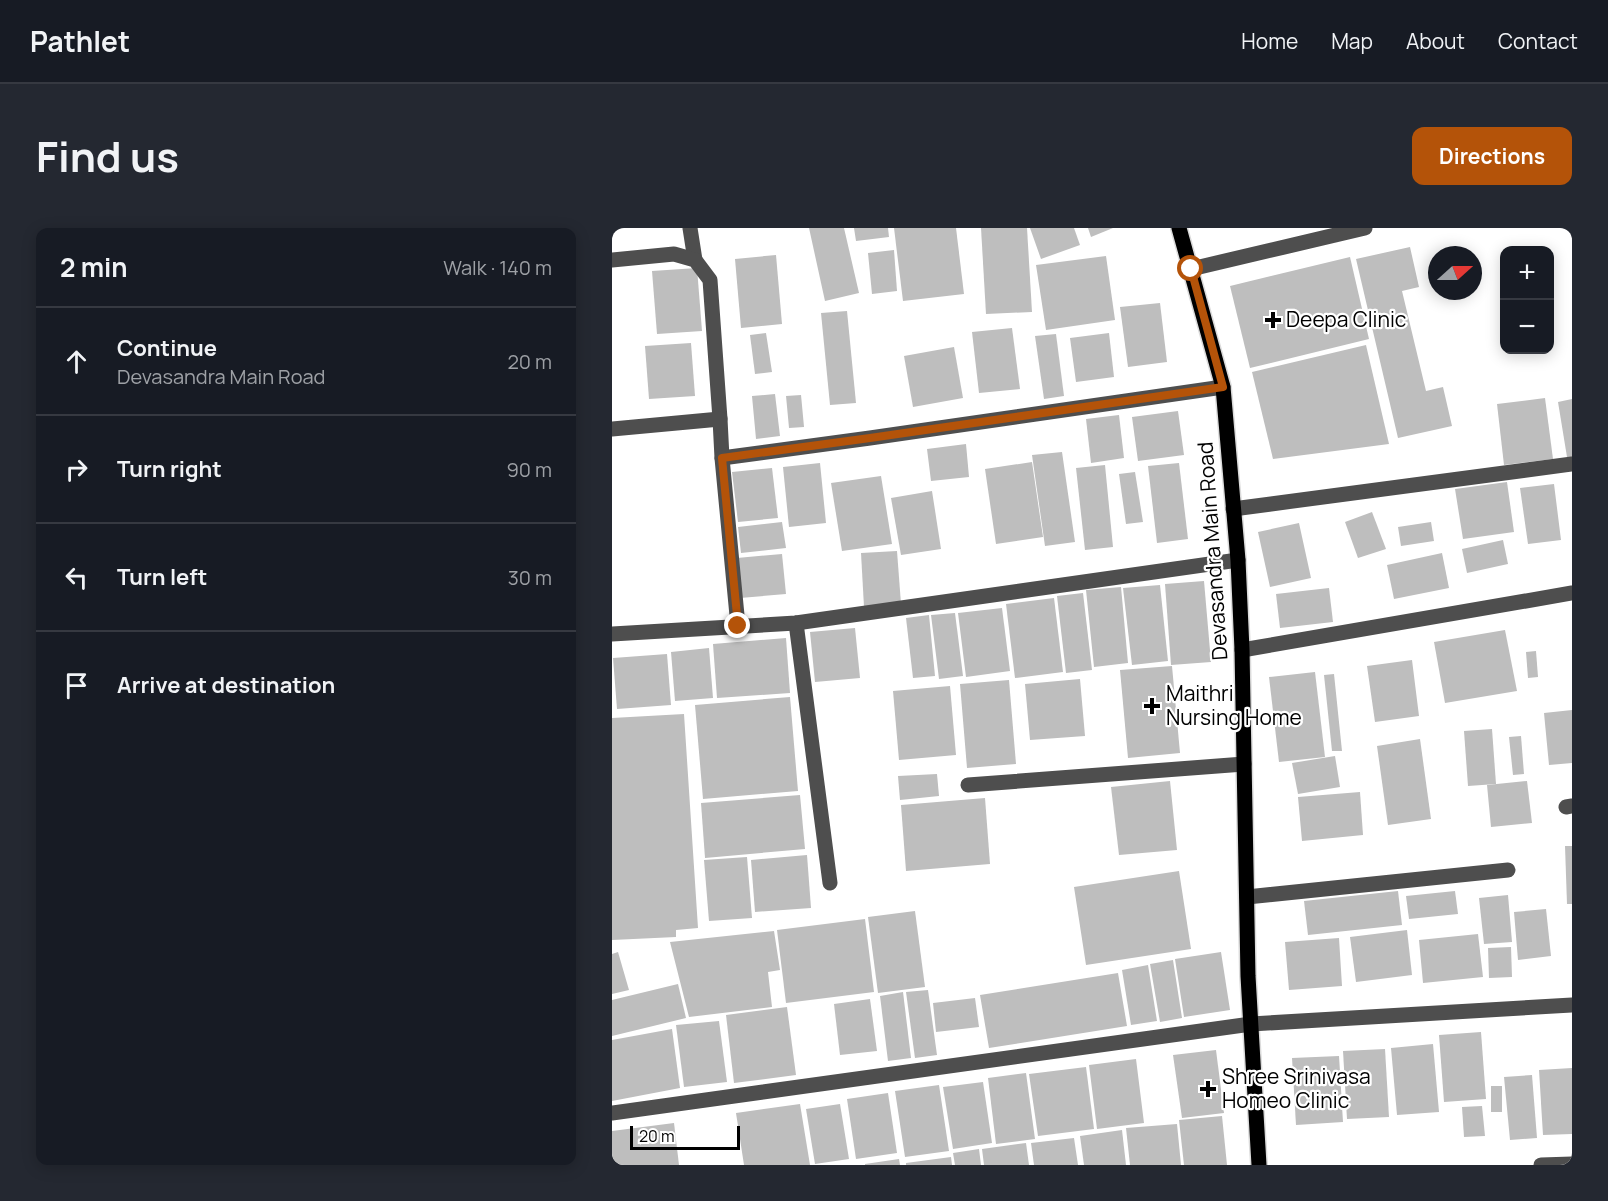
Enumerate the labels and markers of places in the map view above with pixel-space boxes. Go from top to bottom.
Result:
place label: Deepa Clinic [1286,305,1406,333]
marker: Deepa Clinic [1264,311,1282,329]
place label: Maithri Nursing Home [1166,679,1302,731]
marker: Maithri Nursing Home [1143,697,1161,715]
place label: Shree Srinivasa Homeo Clinic [1222,1062,1371,1114]
marker: Shree Srinivasa Homeo Clinic [1199,1080,1217,1098]

